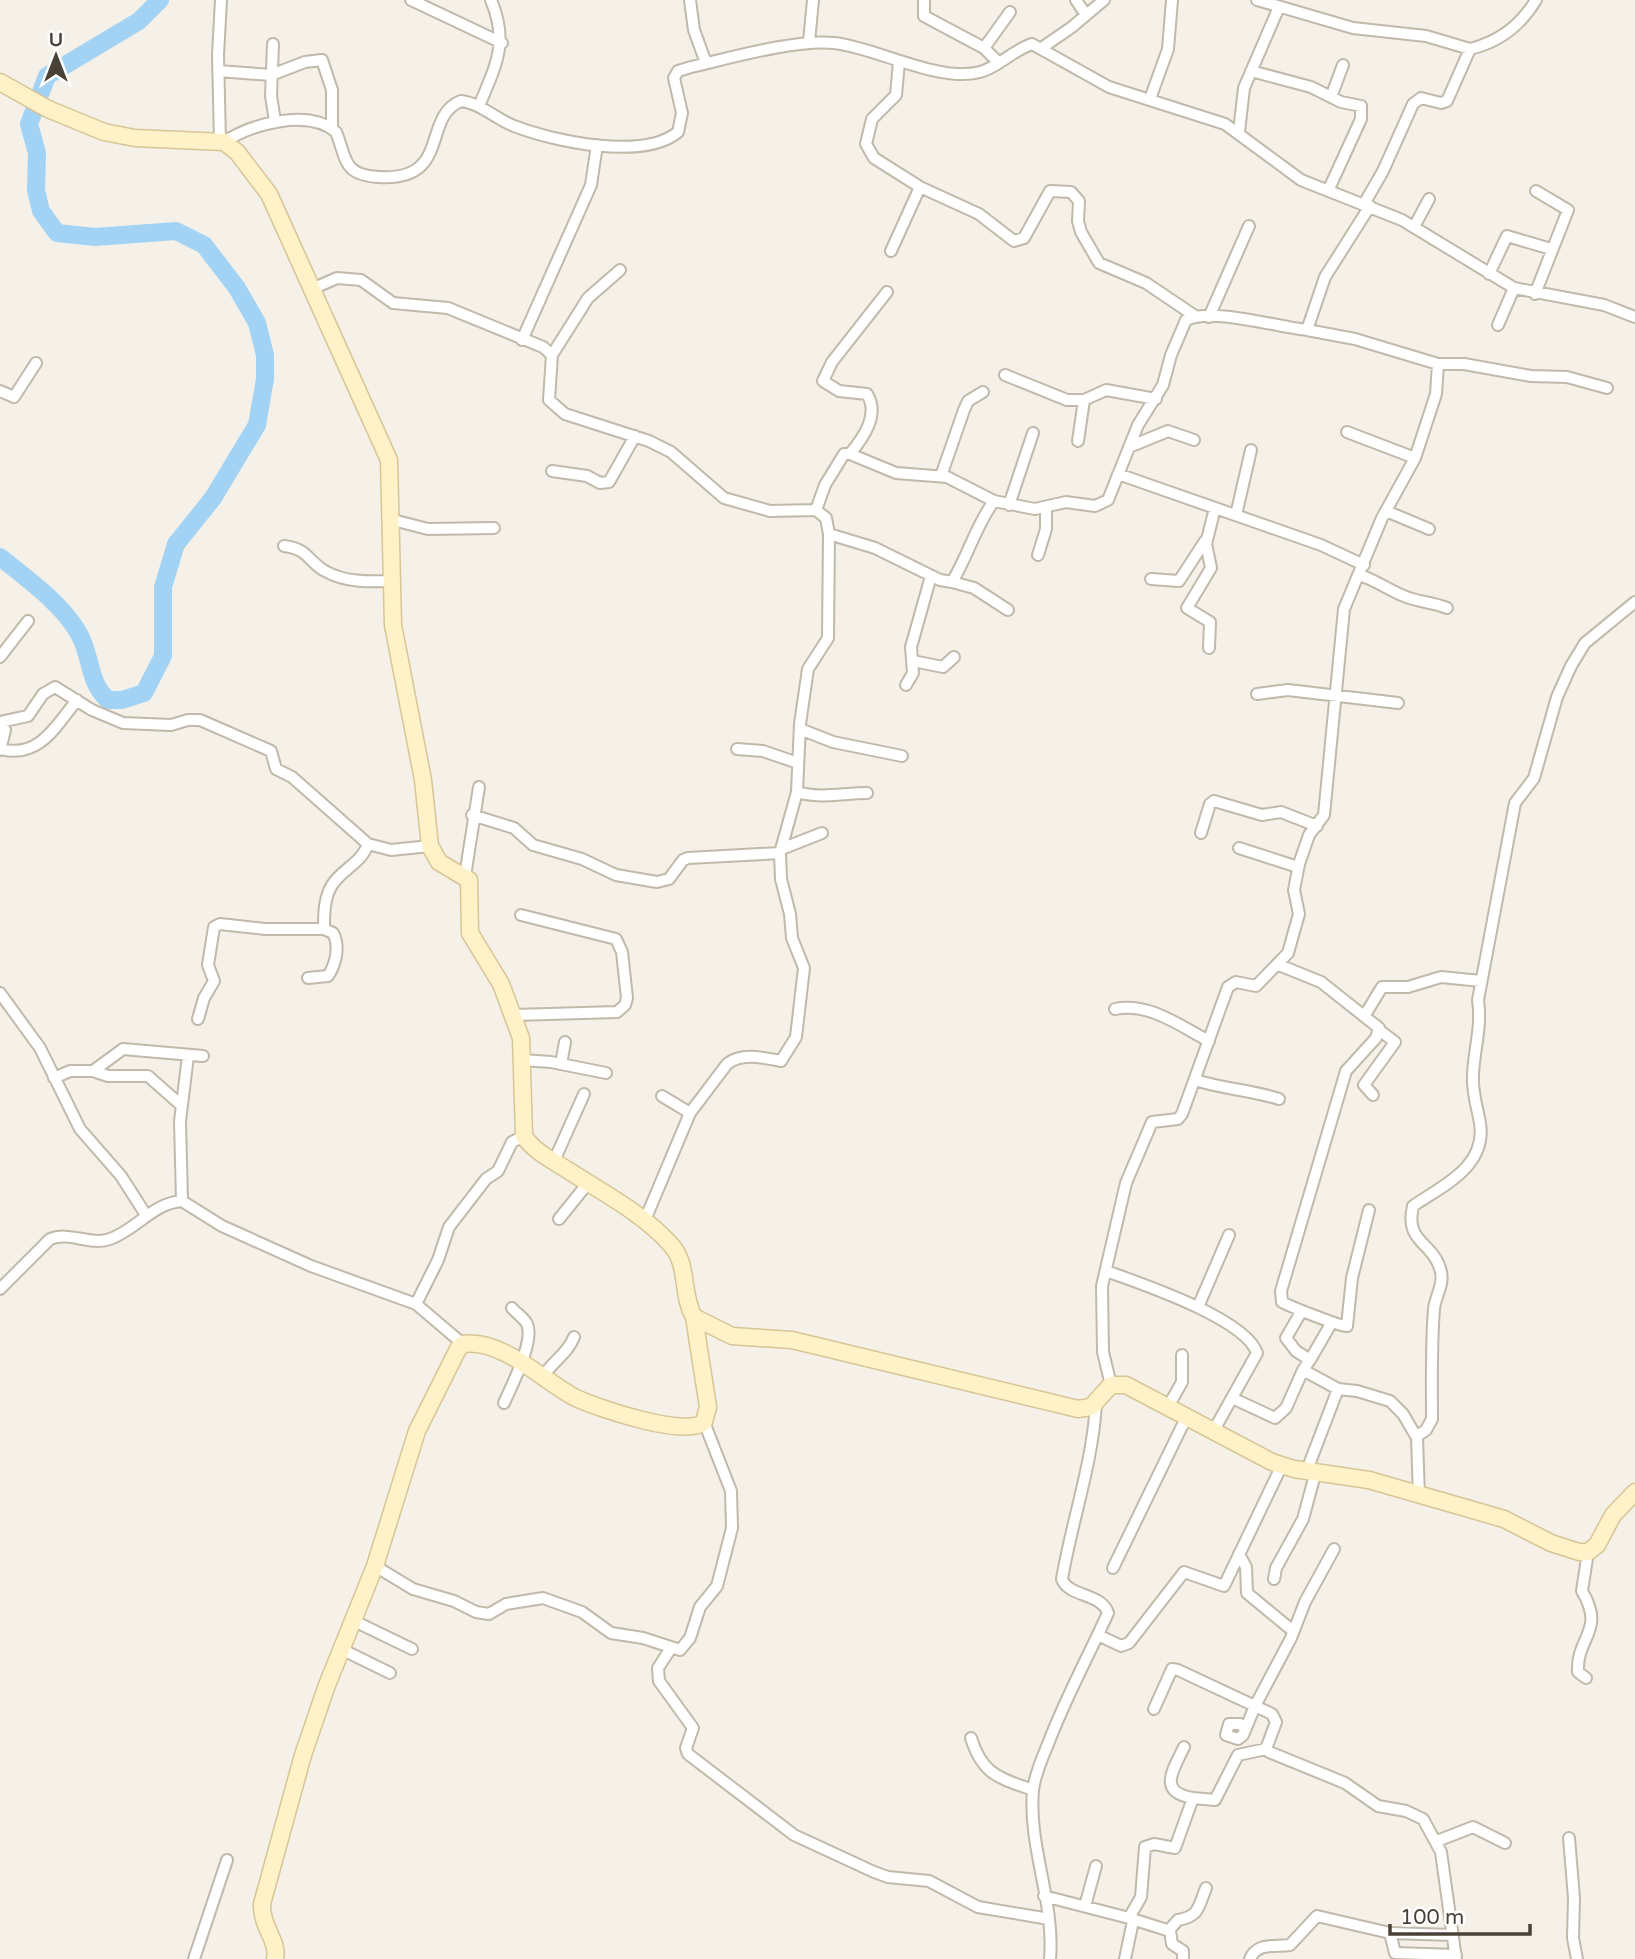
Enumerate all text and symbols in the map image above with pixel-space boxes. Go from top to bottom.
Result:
north arrow [21,21,91,91]
text: U [49,29,63,51]
scale bar [1390,1892,1530,1936]
text: 100 m [1400,1905,1464,1930]

